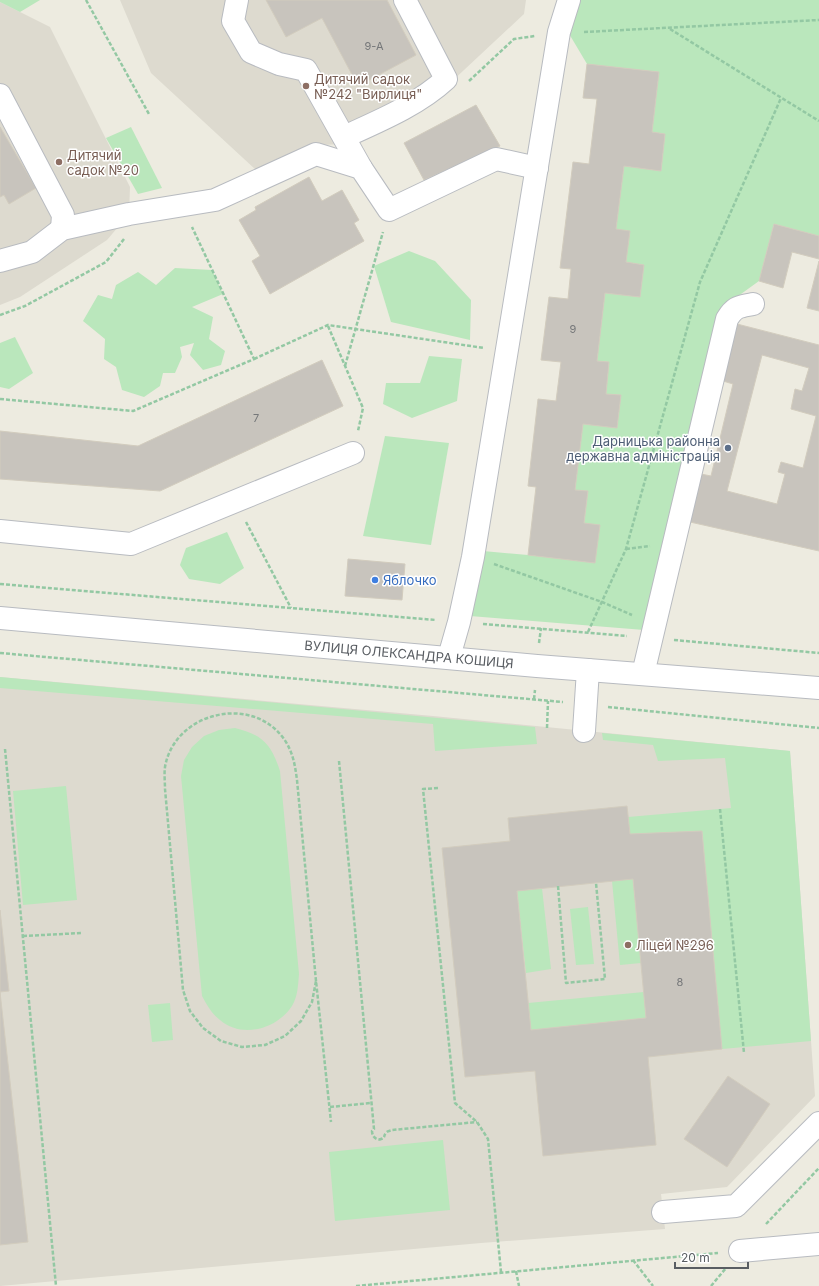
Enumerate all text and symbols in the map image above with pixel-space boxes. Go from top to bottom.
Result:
house number: 9-А [364,39,384,53]
place label: Дитячий садок №242 "Вирлиця" [314,71,422,102]
marker: Дитячий садок №242 "Вирлиця" [301,81,311,91]
place label: Дитячий садок №20 [67,147,139,178]
marker: Дитячий садок №20 [54,157,64,167]
house number: 9 [570,322,577,336]
house number: 7 [253,411,259,425]
place label: Дарницька районна державна адміністрація [566,433,720,464]
marker: Дарницька районна державна адміністрація [723,443,733,453]
place label: Яблочко [383,572,437,588]
marker: Яблочко [370,575,380,585]
street label: ВУЛИЦЯ ОЛЕКСАНДРА КОШИЦЯ [304,637,514,671]
place label: Ліцей №296 [636,937,714,953]
marker: Ліцей №296 [623,940,633,950]
house number: 8 [677,975,684,989]
scale bar [675,1244,748,1270]
text: 20 m [681,1250,710,1265]

